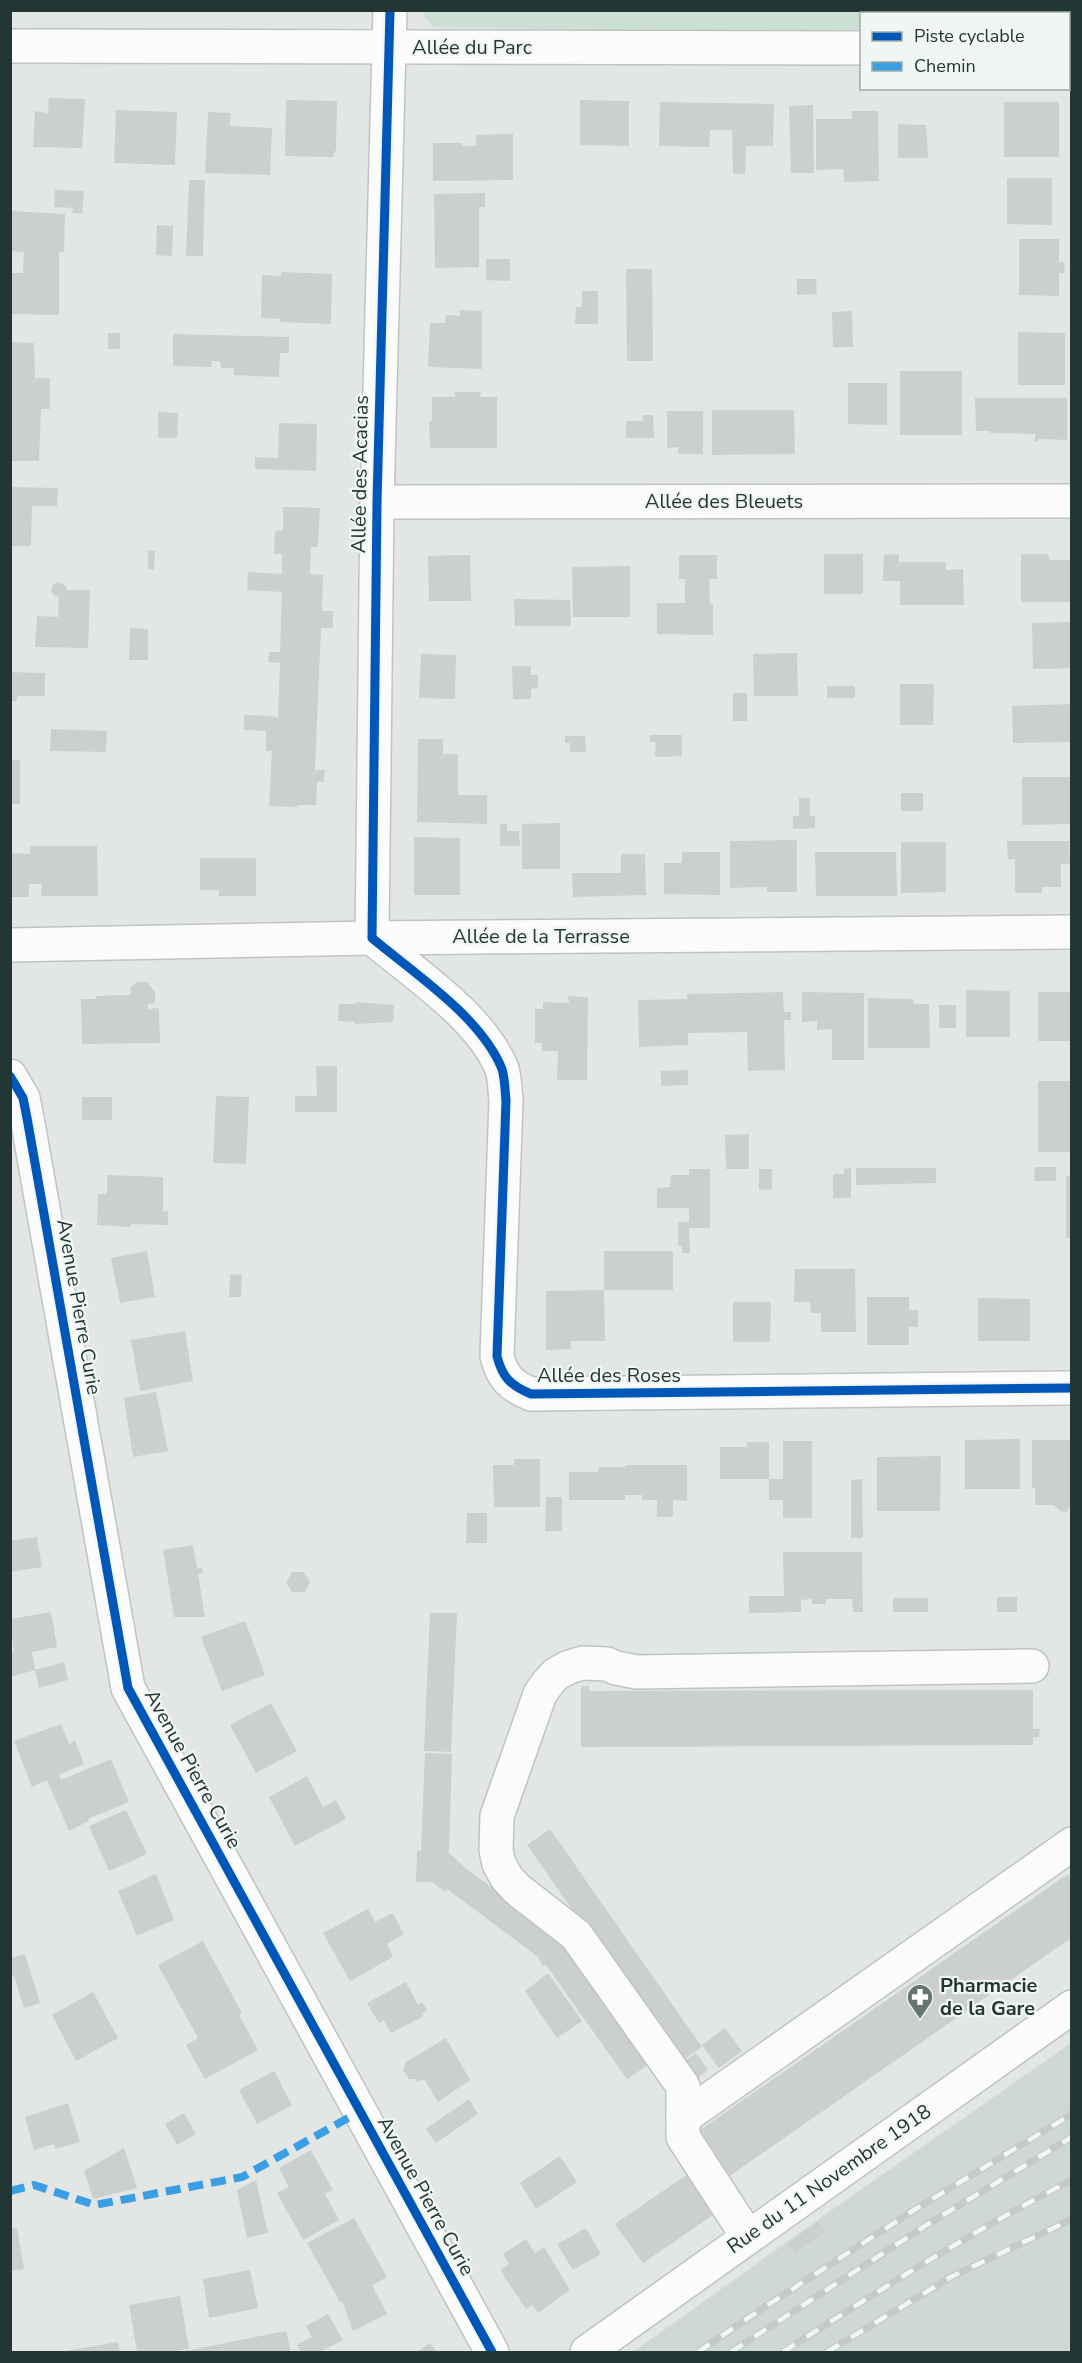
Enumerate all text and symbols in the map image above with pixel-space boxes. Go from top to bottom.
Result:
legend [860,12,1070,90]
text: Piste cyclable [914,24,1025,48]
street label: Allée du Parc [412,34,532,61]
text: Chemin [914,54,976,78]
street label: Allée des Acacias [345,395,375,553]
street label: Allée des Bleuets [645,488,803,515]
street label: Allée de la Terrasse [452,923,630,950]
street label: Avenue Pierre Curie [50,1217,108,1397]
street label: Allée des Roses [537,1362,681,1389]
street label: Avenue Pierre Curie [138,1685,248,1853]
place label: Pharmacie de la Gare [940,1972,1038,2022]
pharmacy icon: Pharmacie de la Gare [905,1982,935,2020]
street label: Rue du 11 Novembre 1918 [721,2098,937,2260]
street label: Avenue Pierre Curie [371,2112,481,2280]

